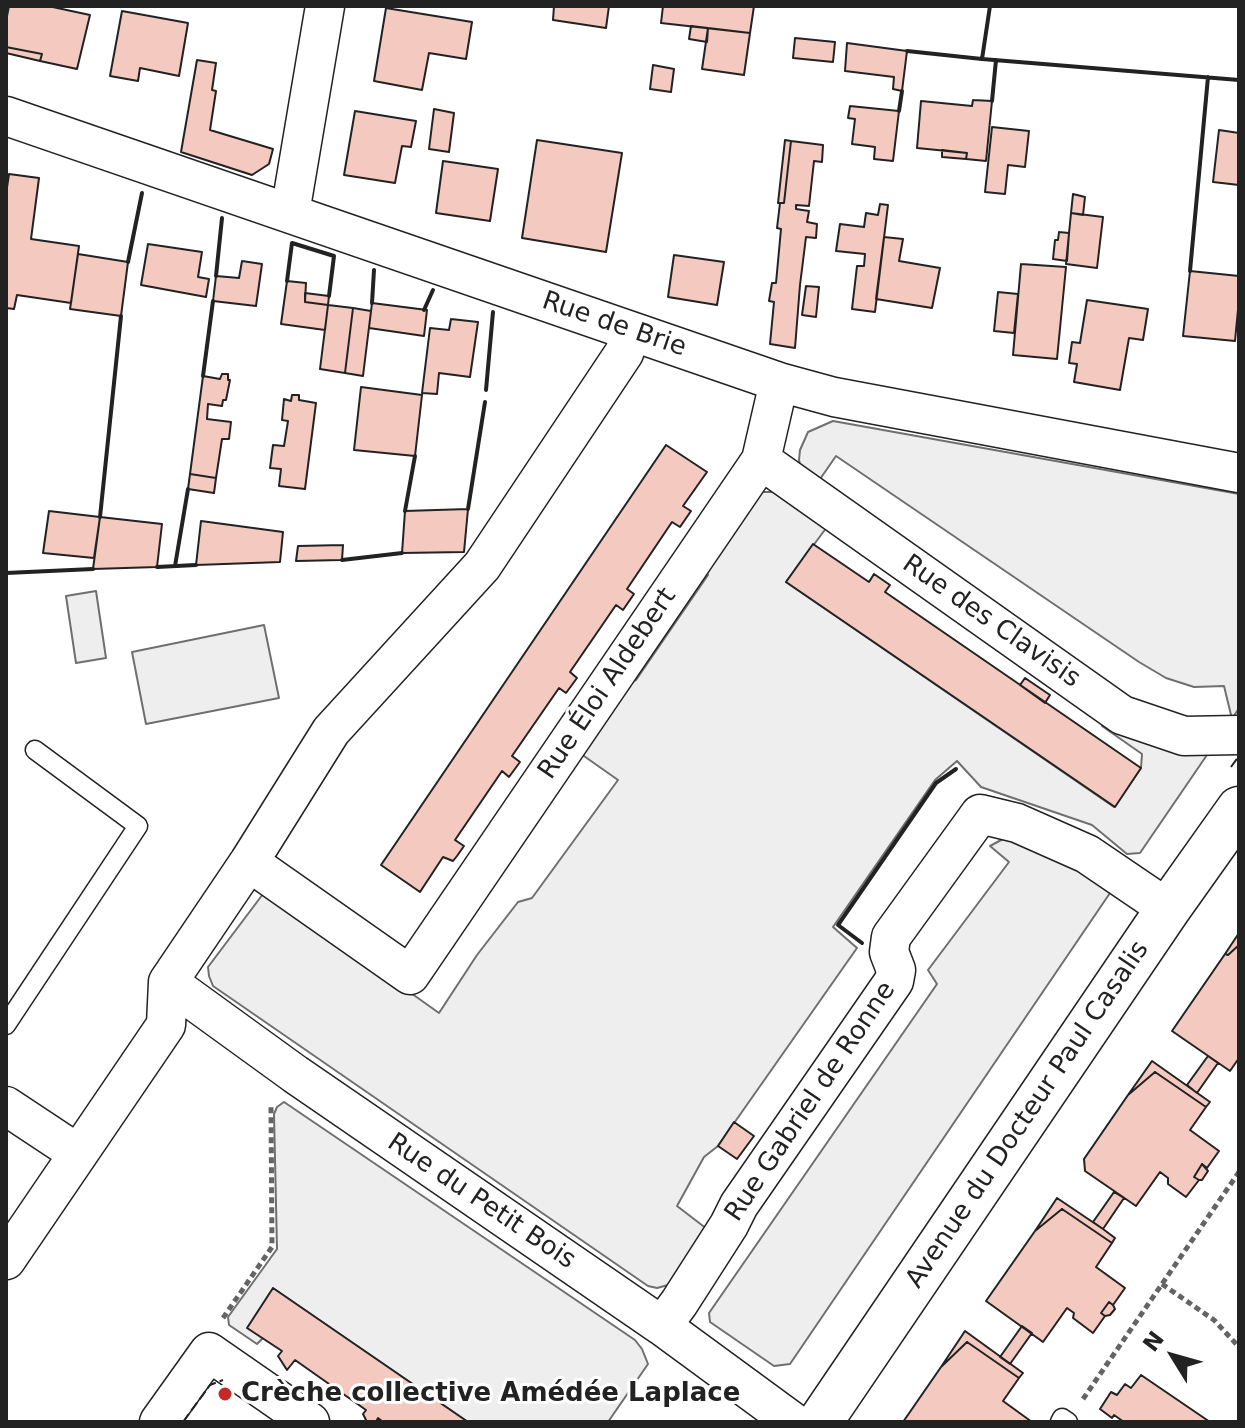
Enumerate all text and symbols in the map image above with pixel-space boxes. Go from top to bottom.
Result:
street label: Rue de Brie [538,286,690,364]
street label: Rue des Clavisis [896,549,1086,695]
street label: Rue Éloi Aldebert [533,583,683,785]
street label: Avenue du Docteur Paul Casalis [900,936,1156,1294]
street label: Rue Gabriel de Ronne [719,976,903,1228]
street label: Rue du Petit Bois [381,1128,581,1276]
north arrow [1133,1316,1213,1396]
text: N [1138,1326,1169,1356]
place label: Crèche collective Amédée Laplace [241,1378,740,1410]
marker: Crèche collective Amédée Laplace [216,1385,234,1403]

